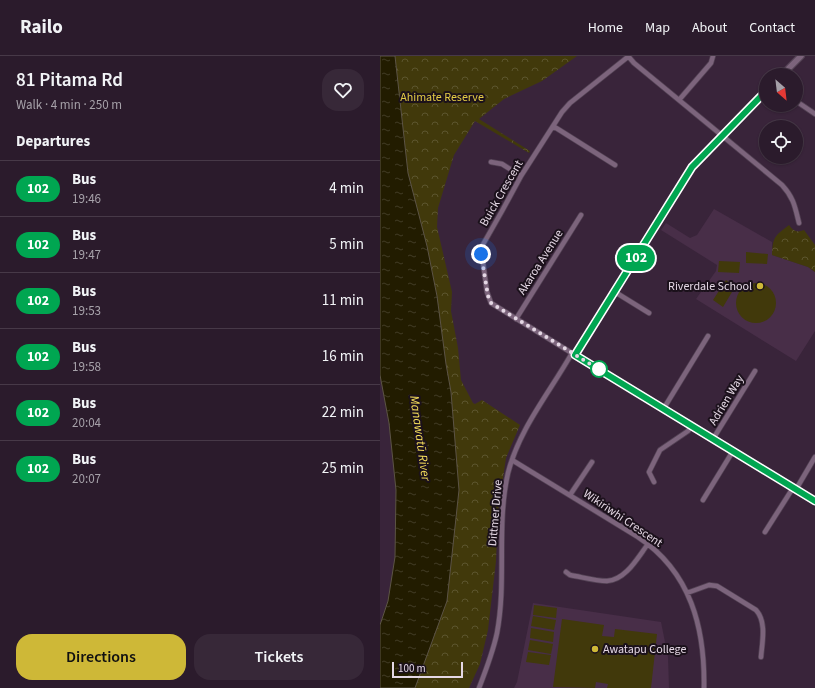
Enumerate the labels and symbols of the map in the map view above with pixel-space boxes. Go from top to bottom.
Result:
north arrow [759,68,803,112]
park label: Ahimate Reserve [400,89,484,106]
street label: Buick Crescent [476,157,527,230]
street label: Akaroa Avenue [514,226,567,298]
your location [471,244,491,264]
line badge: 102 [613,245,659,271]
place label: Riverdale School [668,278,752,295]
marker: Riverdale School [755,281,765,291]
unlabelled marker [590,360,608,378]
street label: Adrien Way [705,372,748,429]
water label: Manawatū River [405,394,435,483]
street label: Dittmer Drive [484,479,507,547]
street label: Wikiriwhi Crescent [580,485,666,551]
place label: Awatapu College [603,641,686,658]
marker: Awatapu College [590,644,600,654]
scale bar [392,660,463,679]

